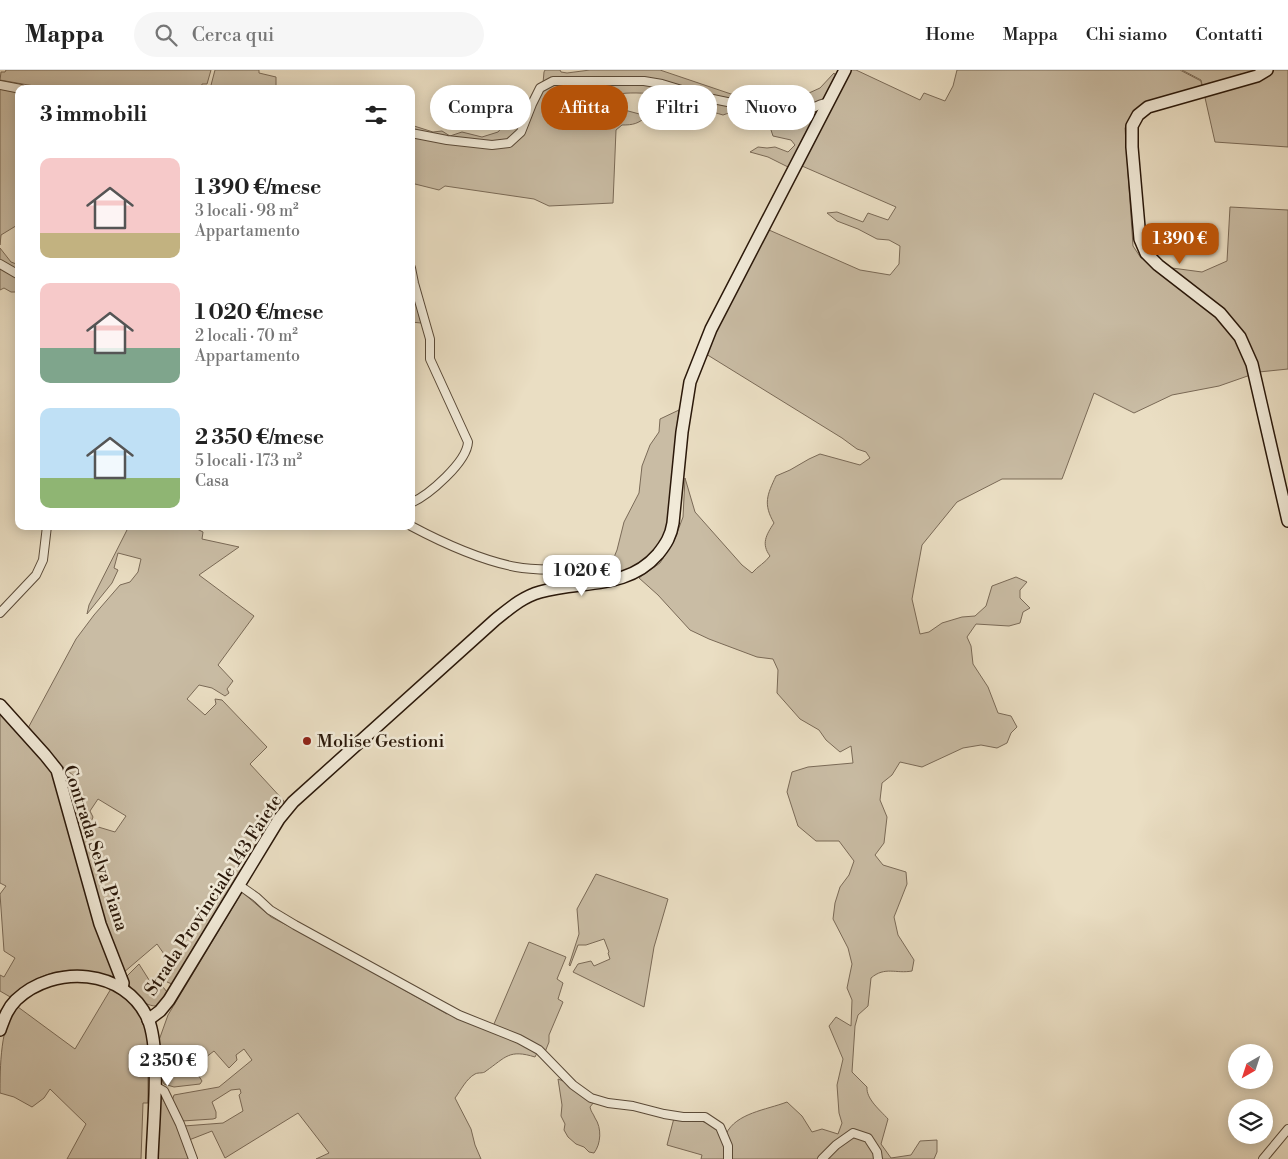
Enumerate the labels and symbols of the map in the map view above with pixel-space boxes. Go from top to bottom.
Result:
pin: 1 390 € [1134,222,1226,265]
pin: 1 020 € [536,554,628,597]
place label: Molise Gestioni [317,730,445,753]
marker: Molise Gestioni [301,735,313,747]
street label: Contrada Selva Piana [58,762,134,935]
street label: Strada Provinciale 143 Faiete [140,790,287,1000]
pin: 2 350 € [122,1044,214,1087]
north arrow [1228,1044,1272,1089]

